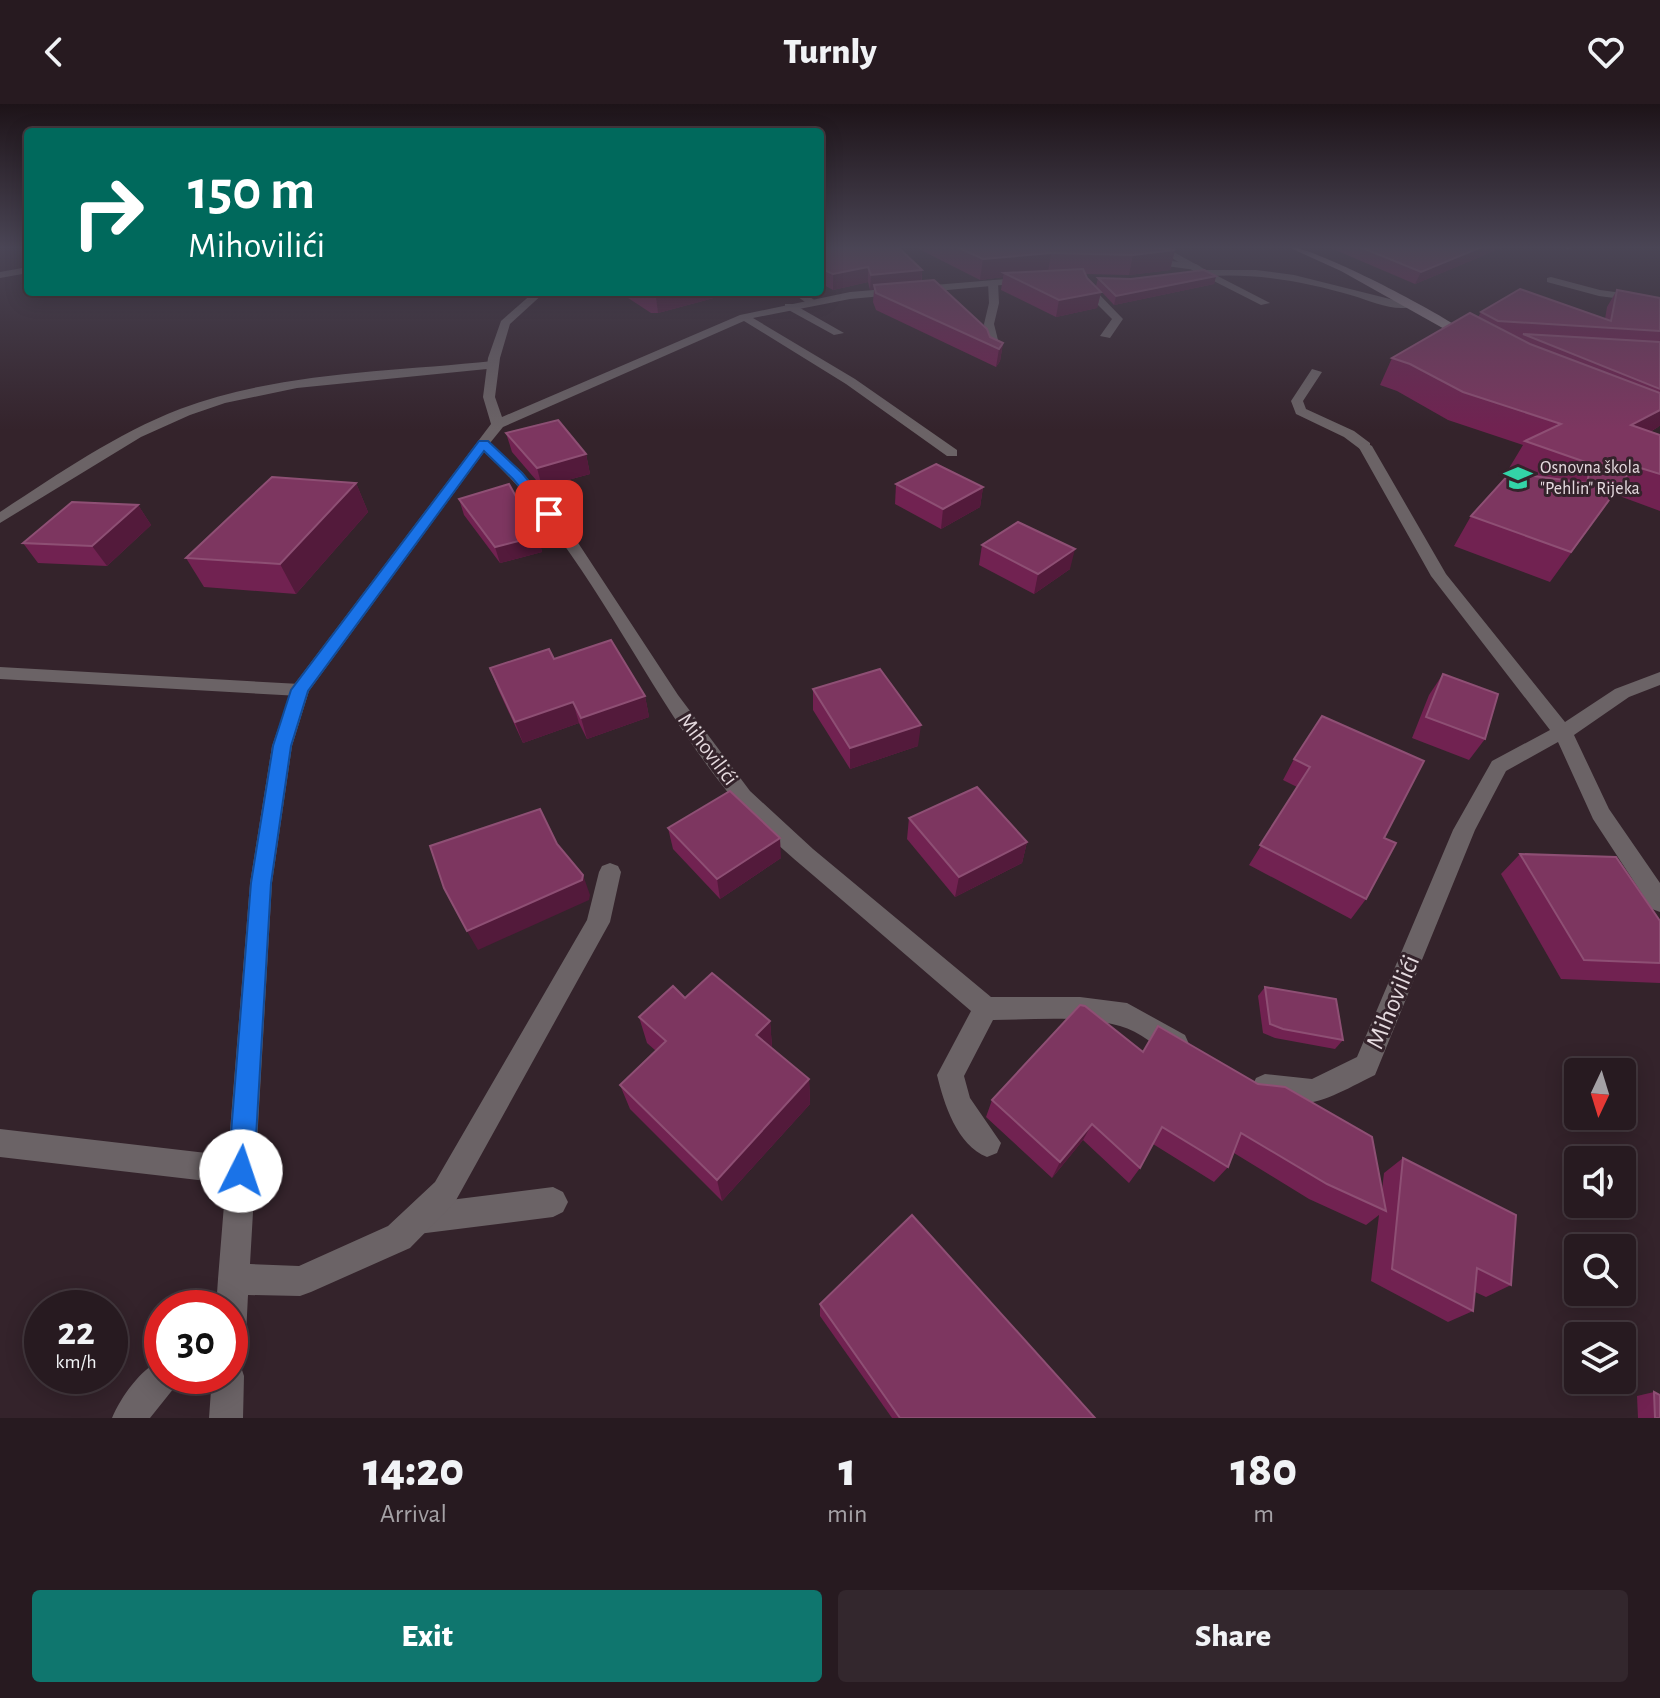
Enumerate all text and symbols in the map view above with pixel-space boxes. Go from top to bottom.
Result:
icon: back [32,30,76,74]
icon: heart [1584,30,1628,74]
text: Turnly [783,34,877,70]
icon: right [56,160,160,264]
text: 150 m [188,163,315,219]
text: Mihovilići [188,228,325,264]
place label: Osnovna škola "Pehlin" Rijeka [1540,459,1640,498]
school or university icon: Osnovna škola "Pehlin" Rijeka [1503,463,1533,493]
pin [515,480,583,548]
icon: arrive [527,492,571,536]
street label: Mihovilići [674,709,742,789]
street label: Mihovilići [1362,951,1424,1053]
north arrow [1564,1058,1636,1130]
map controls [1564,1058,1636,1394]
position arrow [199,1129,283,1213]
button: sound [1564,1146,1636,1218]
button: search [1564,1234,1636,1306]
speed limit sign: 30 [144,1290,248,1394]
text: 22 [57,1312,95,1352]
button: layers [1564,1322,1636,1394]
text: km/h [55,1352,97,1372]
text: 14:20 [363,1447,464,1495]
text: 1 [838,1447,856,1495]
text: 180 [1230,1447,1297,1495]
text: Arrival [380,1501,447,1527]
text: min [827,1501,868,1527]
text: m [1253,1501,1274,1527]
button: Exit [32,1590,822,1682]
button: Share [838,1590,1628,1682]

